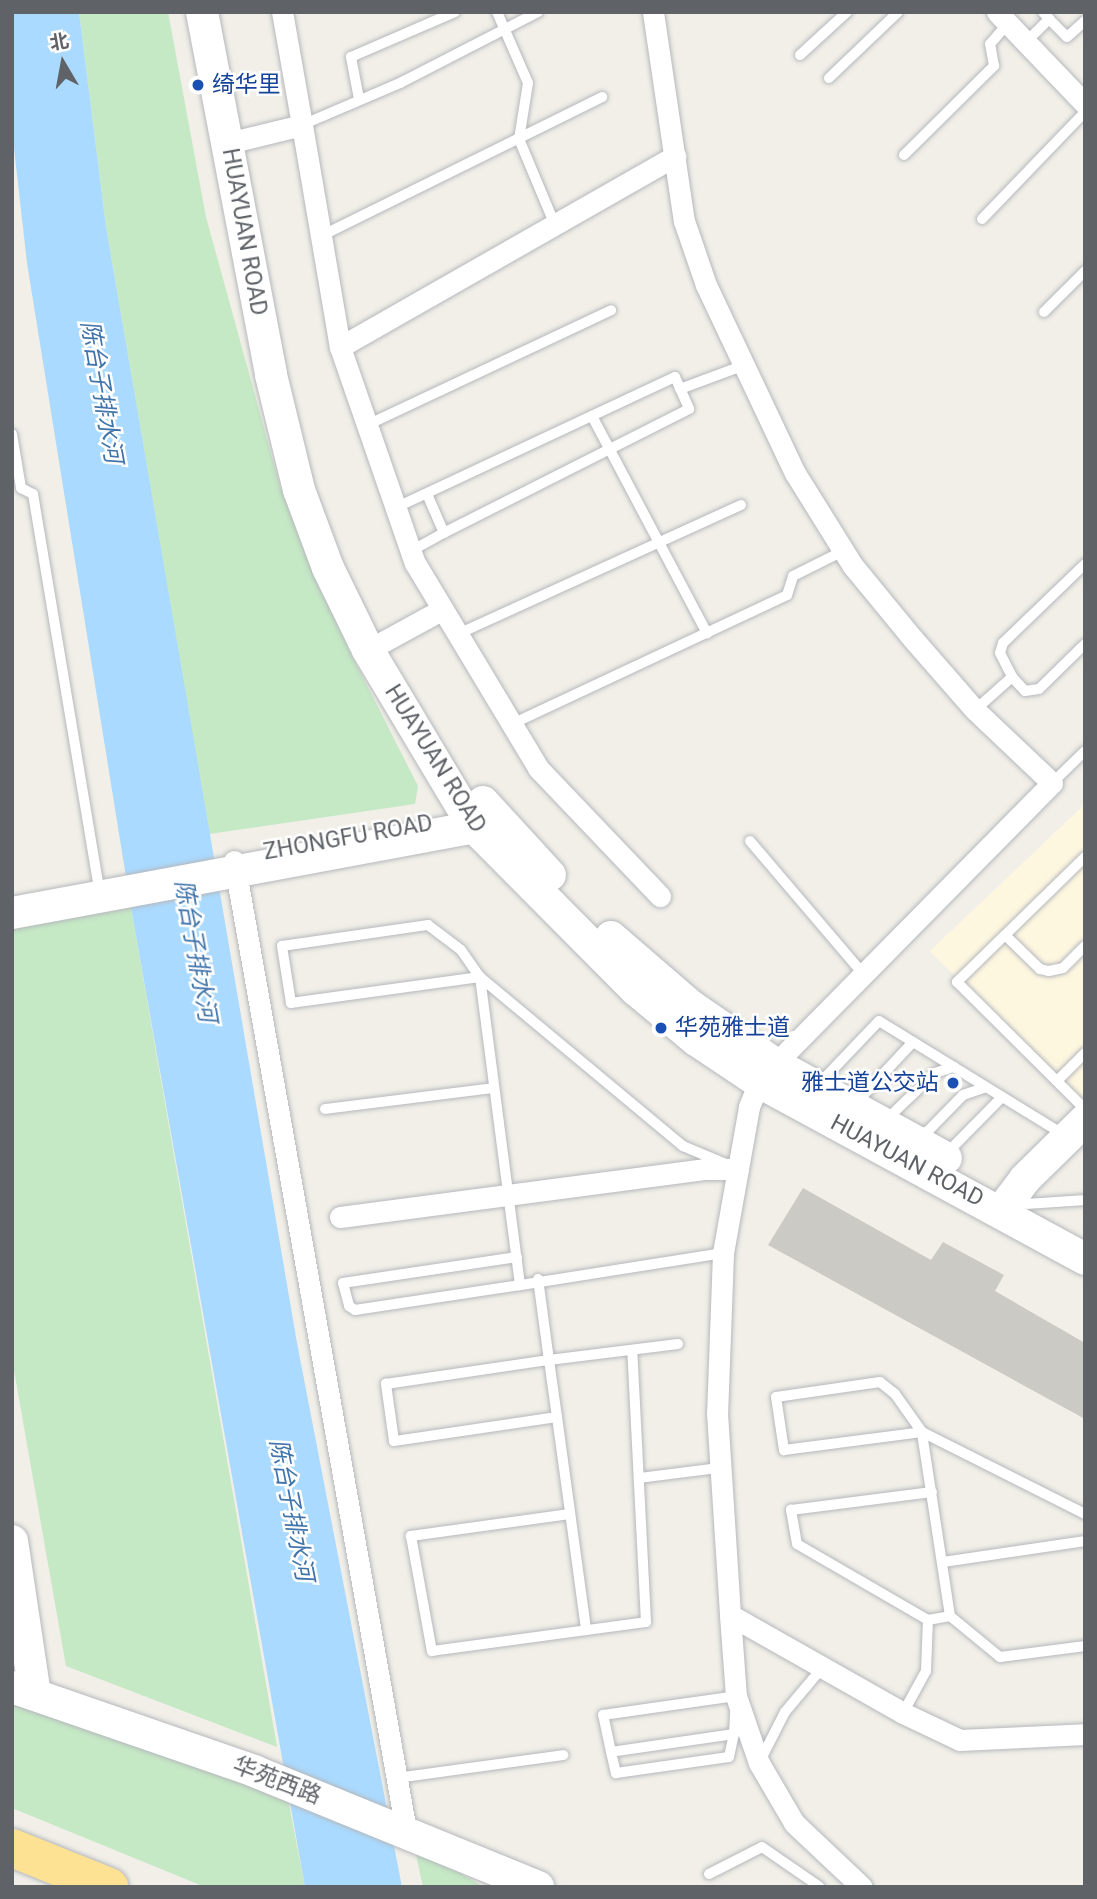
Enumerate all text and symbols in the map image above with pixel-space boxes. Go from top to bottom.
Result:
north arrow [28,28,98,98]
text: 北 [48,29,71,55]
place label: 绮华里 [212,71,281,99]
marker: 绮华里 [190,77,206,93]
street label: HUAYUAN ROAD [216,146,272,318]
water label: 陈台子排水河 [74,319,128,465]
street label: HUAYUAN ROAD [378,680,492,838]
street label: ZHONGFU ROAD [261,810,435,866]
water label: 陈台子排水河 [168,878,222,1024]
place label: 华苑雅士道 [675,1014,790,1042]
marker: 华苑雅士道 [653,1020,669,1036]
place label: 雅士道公交站 [801,1069,939,1097]
marker: 雅士道公交站 [945,1075,961,1091]
street label: HUAYUAN ROAD [826,1109,988,1213]
water label: 陈台子排水河 [263,1437,319,1583]
street label: 华苑西路 [229,1752,325,1810]

